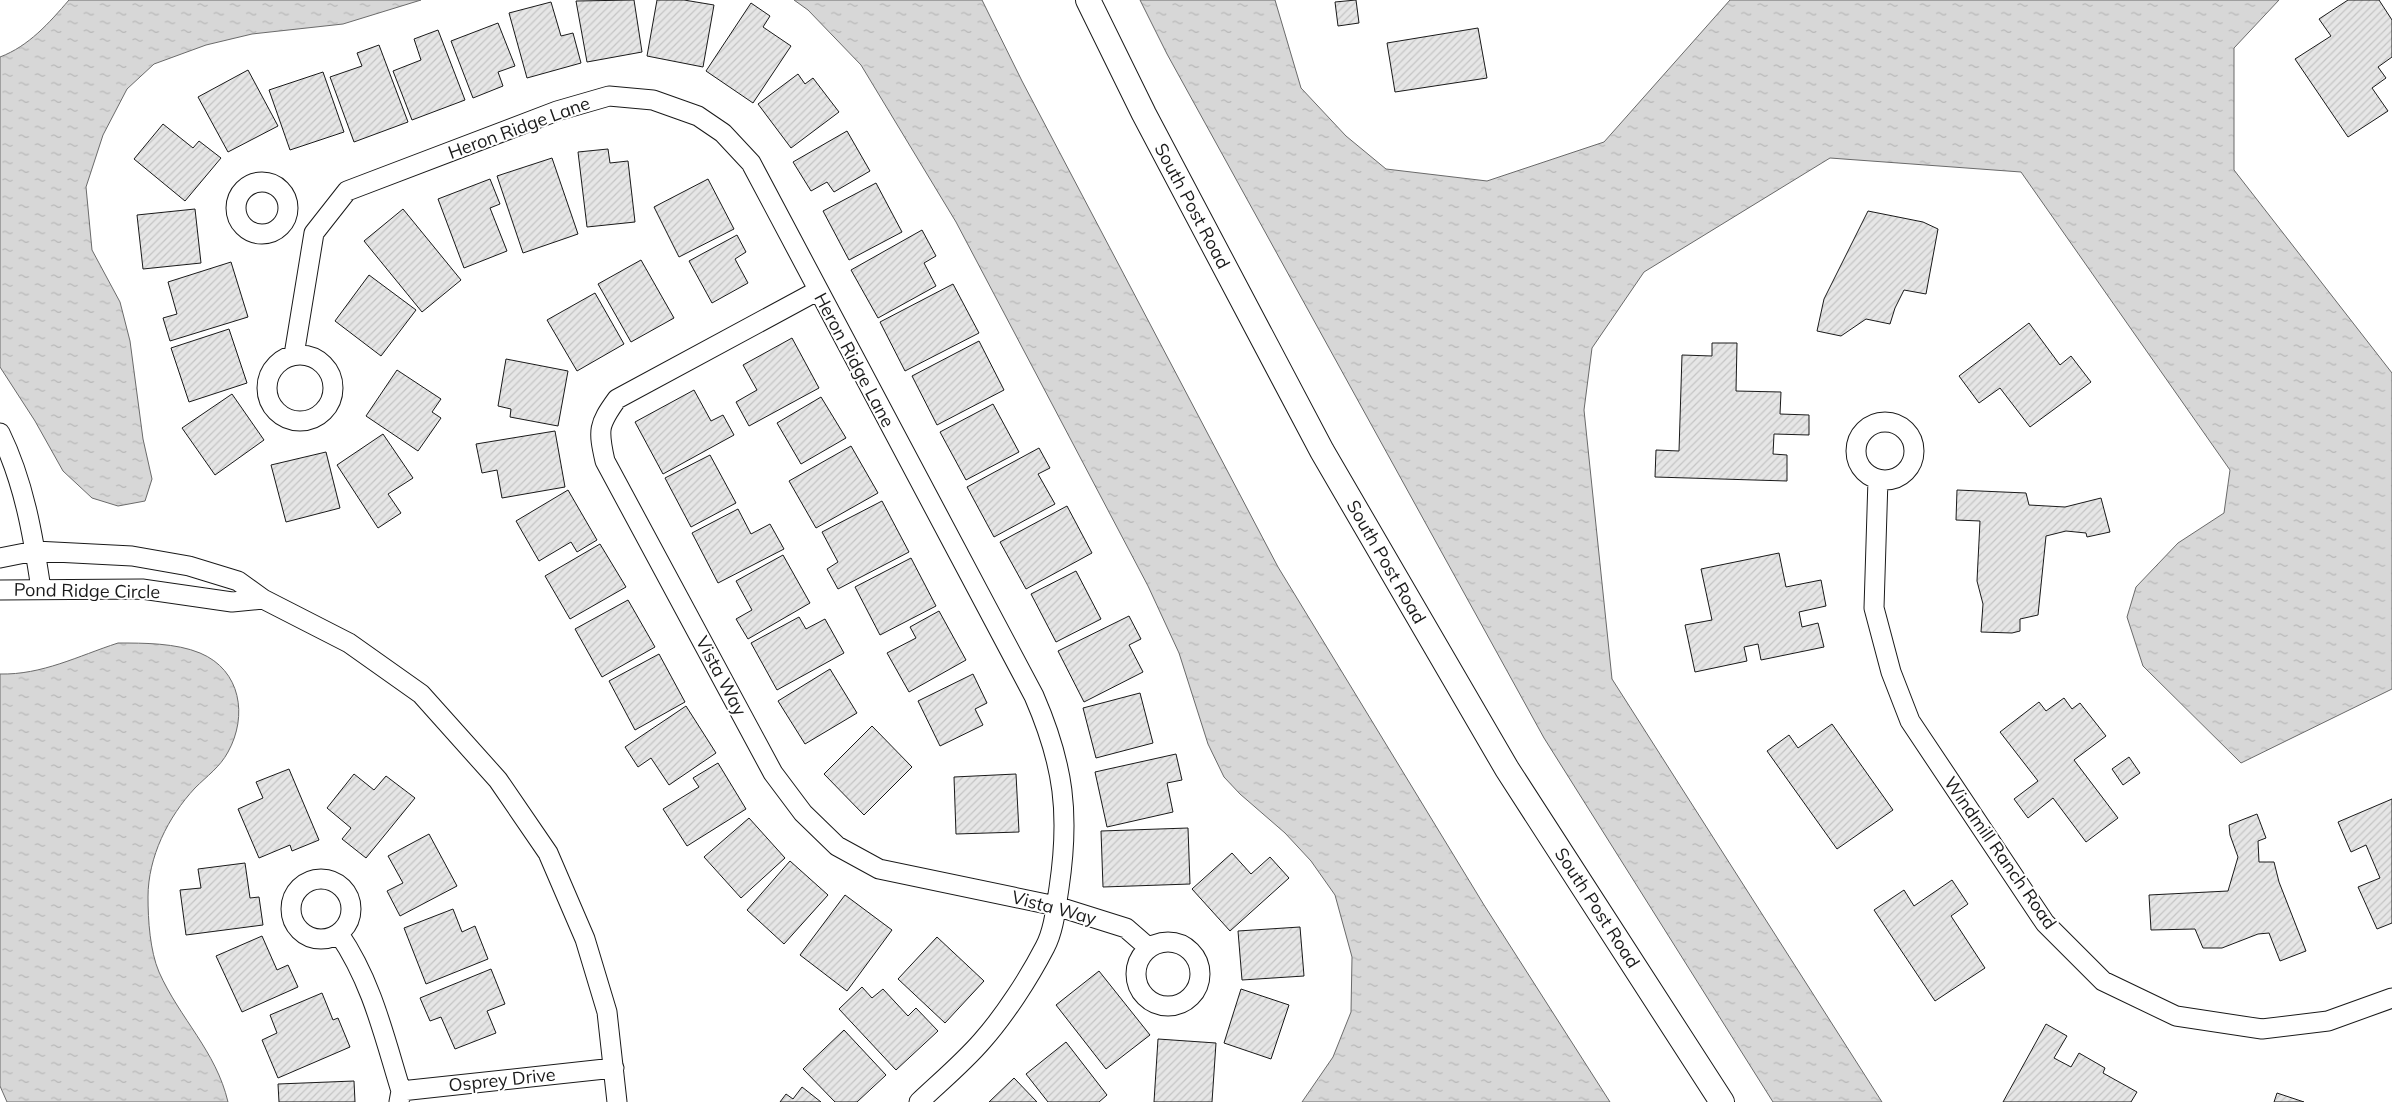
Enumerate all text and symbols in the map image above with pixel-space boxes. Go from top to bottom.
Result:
street label: Heron Ridge Lane [445,91,593,164]
street label: South Post Road [1150,139,1235,273]
street label: Heron Ridge Lane [809,288,900,431]
street label: South Post Road [1342,496,1431,628]
street label: Pond Ridge Circle [14,578,160,603]
street label: Vista Way [691,632,752,720]
street label: Windmill Ranch Road [1939,772,2062,933]
street label: South Post Road [1550,843,1645,972]
street label: Vista Way [1009,885,1099,930]
street label: Osprey Drive [447,1062,557,1097]

